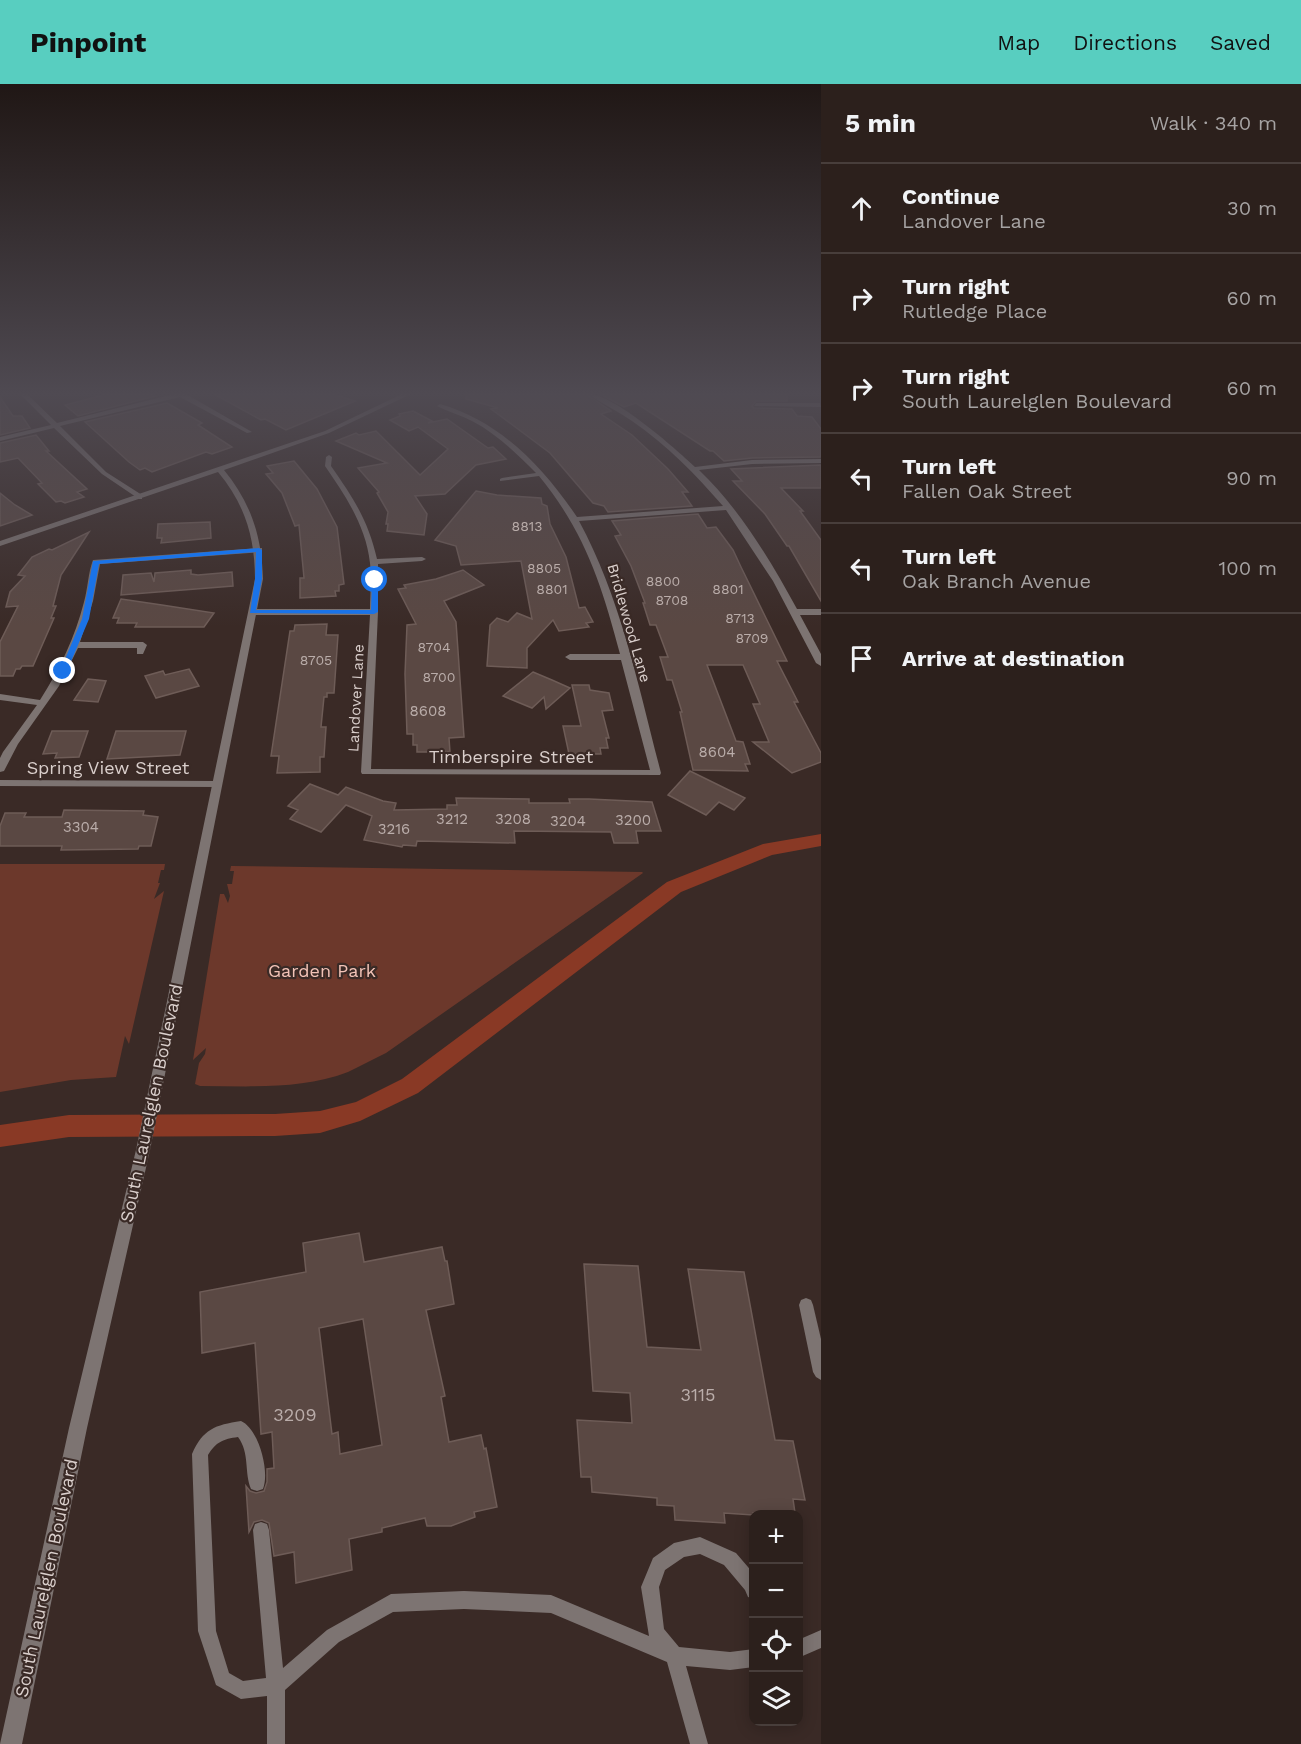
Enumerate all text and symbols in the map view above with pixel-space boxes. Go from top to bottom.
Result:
text: Pinpoint [30,26,146,59]
text: Map [997,30,1040,55]
text: Directions [1073,30,1177,55]
text: Saved [1210,30,1271,55]
text: 5 min [845,108,916,138]
text: Walk · 340 m [1150,111,1277,135]
text: Continue [902,184,1000,209]
icon: ahead [845,192,878,225]
text: 30 m [1227,196,1277,220]
text: Landover Lane [902,209,1046,233]
text: Turn right [902,274,1009,299]
icon: right [845,282,878,315]
text: 60 m [1227,286,1277,310]
text: Rutledge Place [902,299,1047,323]
text: Turn right [902,364,1009,389]
icon: right [845,372,878,405]
text: 60 m [1227,376,1277,400]
text: South Laurelglen Boulevard [902,389,1172,413]
text: Turn left [902,454,996,479]
icon: left [845,462,878,495]
text: 90 m [1226,466,1277,490]
text: Fallen Oak Street [902,479,1072,503]
house number: 8813 [512,518,542,534]
text: Turn left [902,544,996,569]
icon: left [845,552,878,585]
text: 100 m [1218,556,1277,580]
house number: 8805 [527,560,561,576]
street label: Bridlewood Lane [603,562,655,684]
route start [361,566,387,592]
text: Oak Branch Avenue [902,569,1091,593]
house number: 8800 [646,573,680,589]
house number: 8801 [536,581,568,597]
house number: 8801 [712,581,744,597]
house number: 8708 [656,592,688,608]
house number: 8713 [725,610,755,626]
house number: 8709 [736,630,768,646]
house number: 8704 [418,639,450,655]
icon: arrive [845,642,878,675]
street label: Landover Lane [344,644,368,752]
text: Arrive at destination [902,646,1125,671]
house number: 8705 [300,652,332,668]
route end [49,657,75,683]
house number: 8700 [422,669,456,685]
house number: 8608 [410,702,446,720]
house number: 8604 [699,743,735,761]
street label: Timberspire Street [429,746,594,767]
street label: Spring View Street [27,757,190,778]
house number: 3212 [436,810,468,828]
house number: 3208 [495,810,531,828]
house number: 3200 [615,811,651,829]
house number: 3204 [550,812,586,830]
house number: 3304 [63,818,99,836]
house number: 3216 [378,820,410,838]
park label: Garden Park [268,960,376,981]
street label: South Laurelglen Boulevard [115,982,187,1224]
house number: 3115 [680,1384,716,1405]
house number: 3209 [273,1404,317,1425]
street label: South Laurelglen Boulevard [10,1457,82,1699]
map controls [749,1510,803,1726]
button: + [749,1510,803,1564]
button: − [749,1564,803,1618]
button: locate [749,1618,803,1672]
button: layers [749,1672,803,1726]

